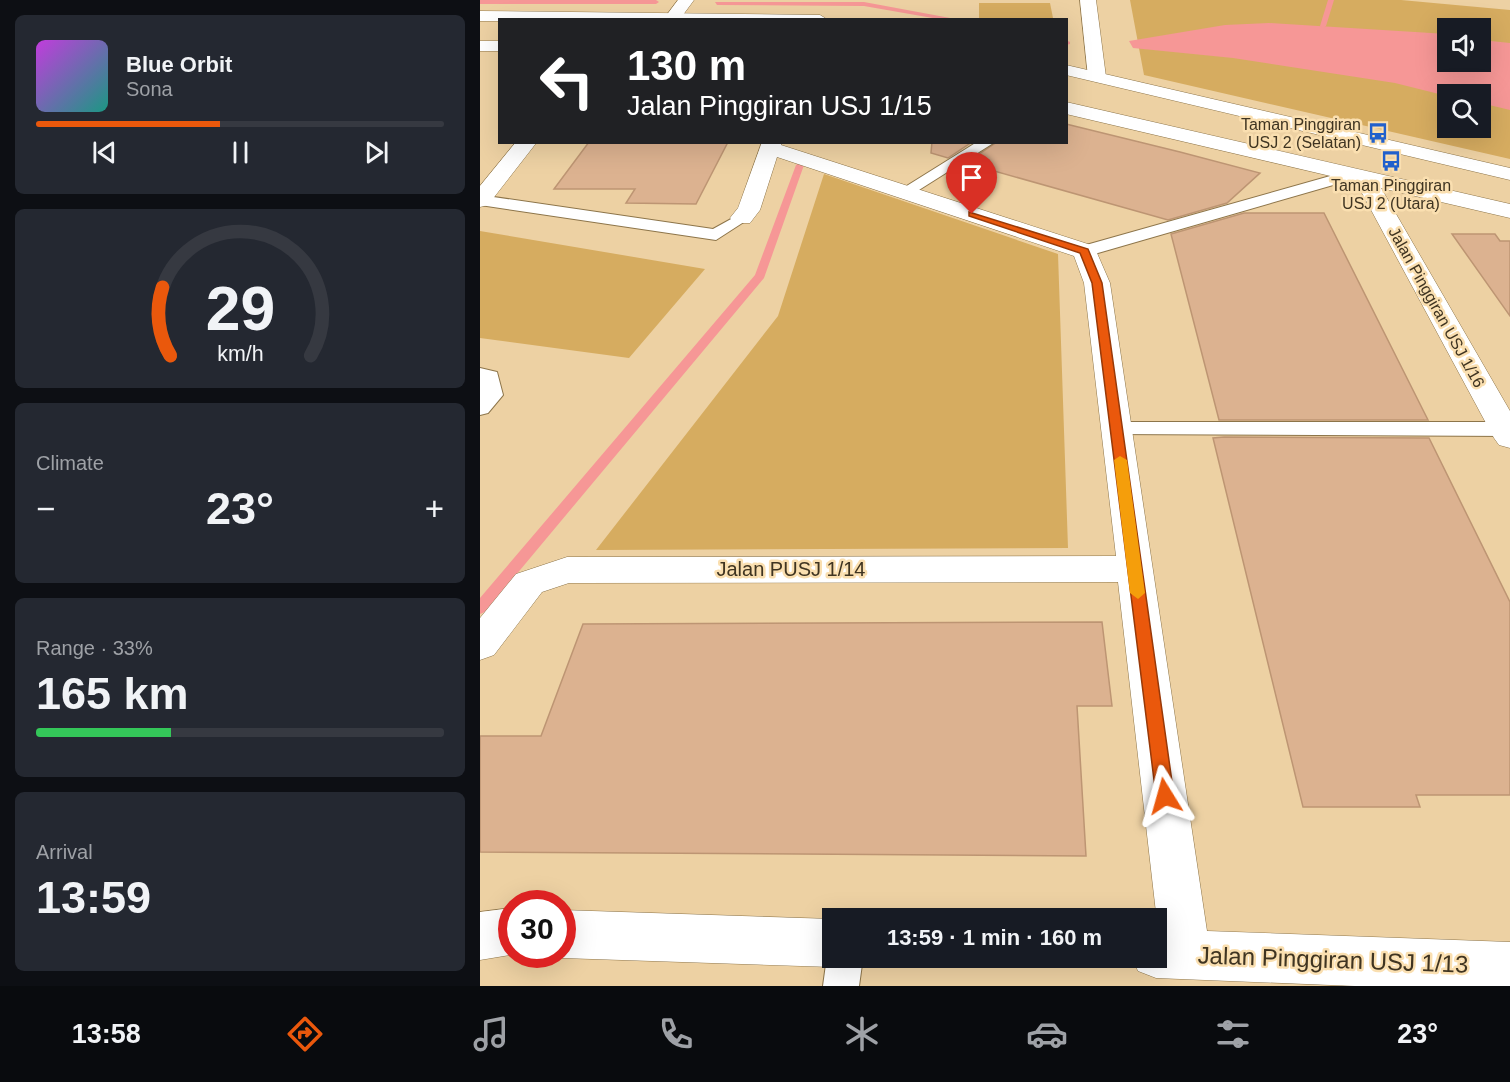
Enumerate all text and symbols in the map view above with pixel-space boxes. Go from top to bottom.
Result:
map controls [1437,18,1491,138]
button: sound [1437,18,1491,72]
icon: left [528,42,606,120]
text: 130 m [627,42,746,89]
text: Blue Orbit [126,52,232,77]
text: Sona [126,78,173,100]
button: search [1437,84,1491,138]
text: Jalan Pinggiran USJ 1/15 [627,91,932,121]
place label: Taman Pinggiran USJ 2 (Selatan) [1241,116,1361,151]
bus stop icon: Taman Pinggiran USJ 2 (Selatan) [1366,121,1390,145]
icon: previous [88,136,121,169]
icon: pause [224,136,257,169]
icon: next [360,136,393,169]
bus stop icon: Taman Pinggiran USJ 2 (Utara) [1379,149,1403,173]
pin [946,152,997,214]
icon: arrive [955,161,988,194]
place label: Taman Pinggiran USJ 2 (Utara) [1331,177,1451,212]
street label: Jalan Pinggiran USJ 1/16 [1385,224,1488,390]
text: 29 [205,274,275,343]
text: km/h [217,342,263,366]
text: Climate [36,452,104,474]
text: 23° [206,483,274,534]
text: − [36,490,55,527]
text: + [425,490,444,527]
street label: Jalan PUSJ 1/14 [717,558,865,580]
text: Range · 33% [36,637,153,659]
text: 165 km [36,668,189,719]
position arrow [1133,764,1197,828]
text: Arrival [36,841,93,863]
text: 13:59 [36,872,151,923]
speed limit sign: 30 [498,890,576,968]
text: 13:59 · 1 min · 160 m [887,925,1102,950]
street label: Jalan Pinggiran USJ 1/13 [1197,941,1469,978]
icon: directions [284,1013,326,1055]
icon: music [470,1013,512,1055]
icon: phone [655,1013,697,1055]
icon: climate [841,1013,883,1055]
icon: car [1026,1013,1068,1055]
icon: filters [1212,1013,1254,1055]
text: 13:58 [72,1019,141,1049]
text: 23° [1397,1019,1438,1049]

